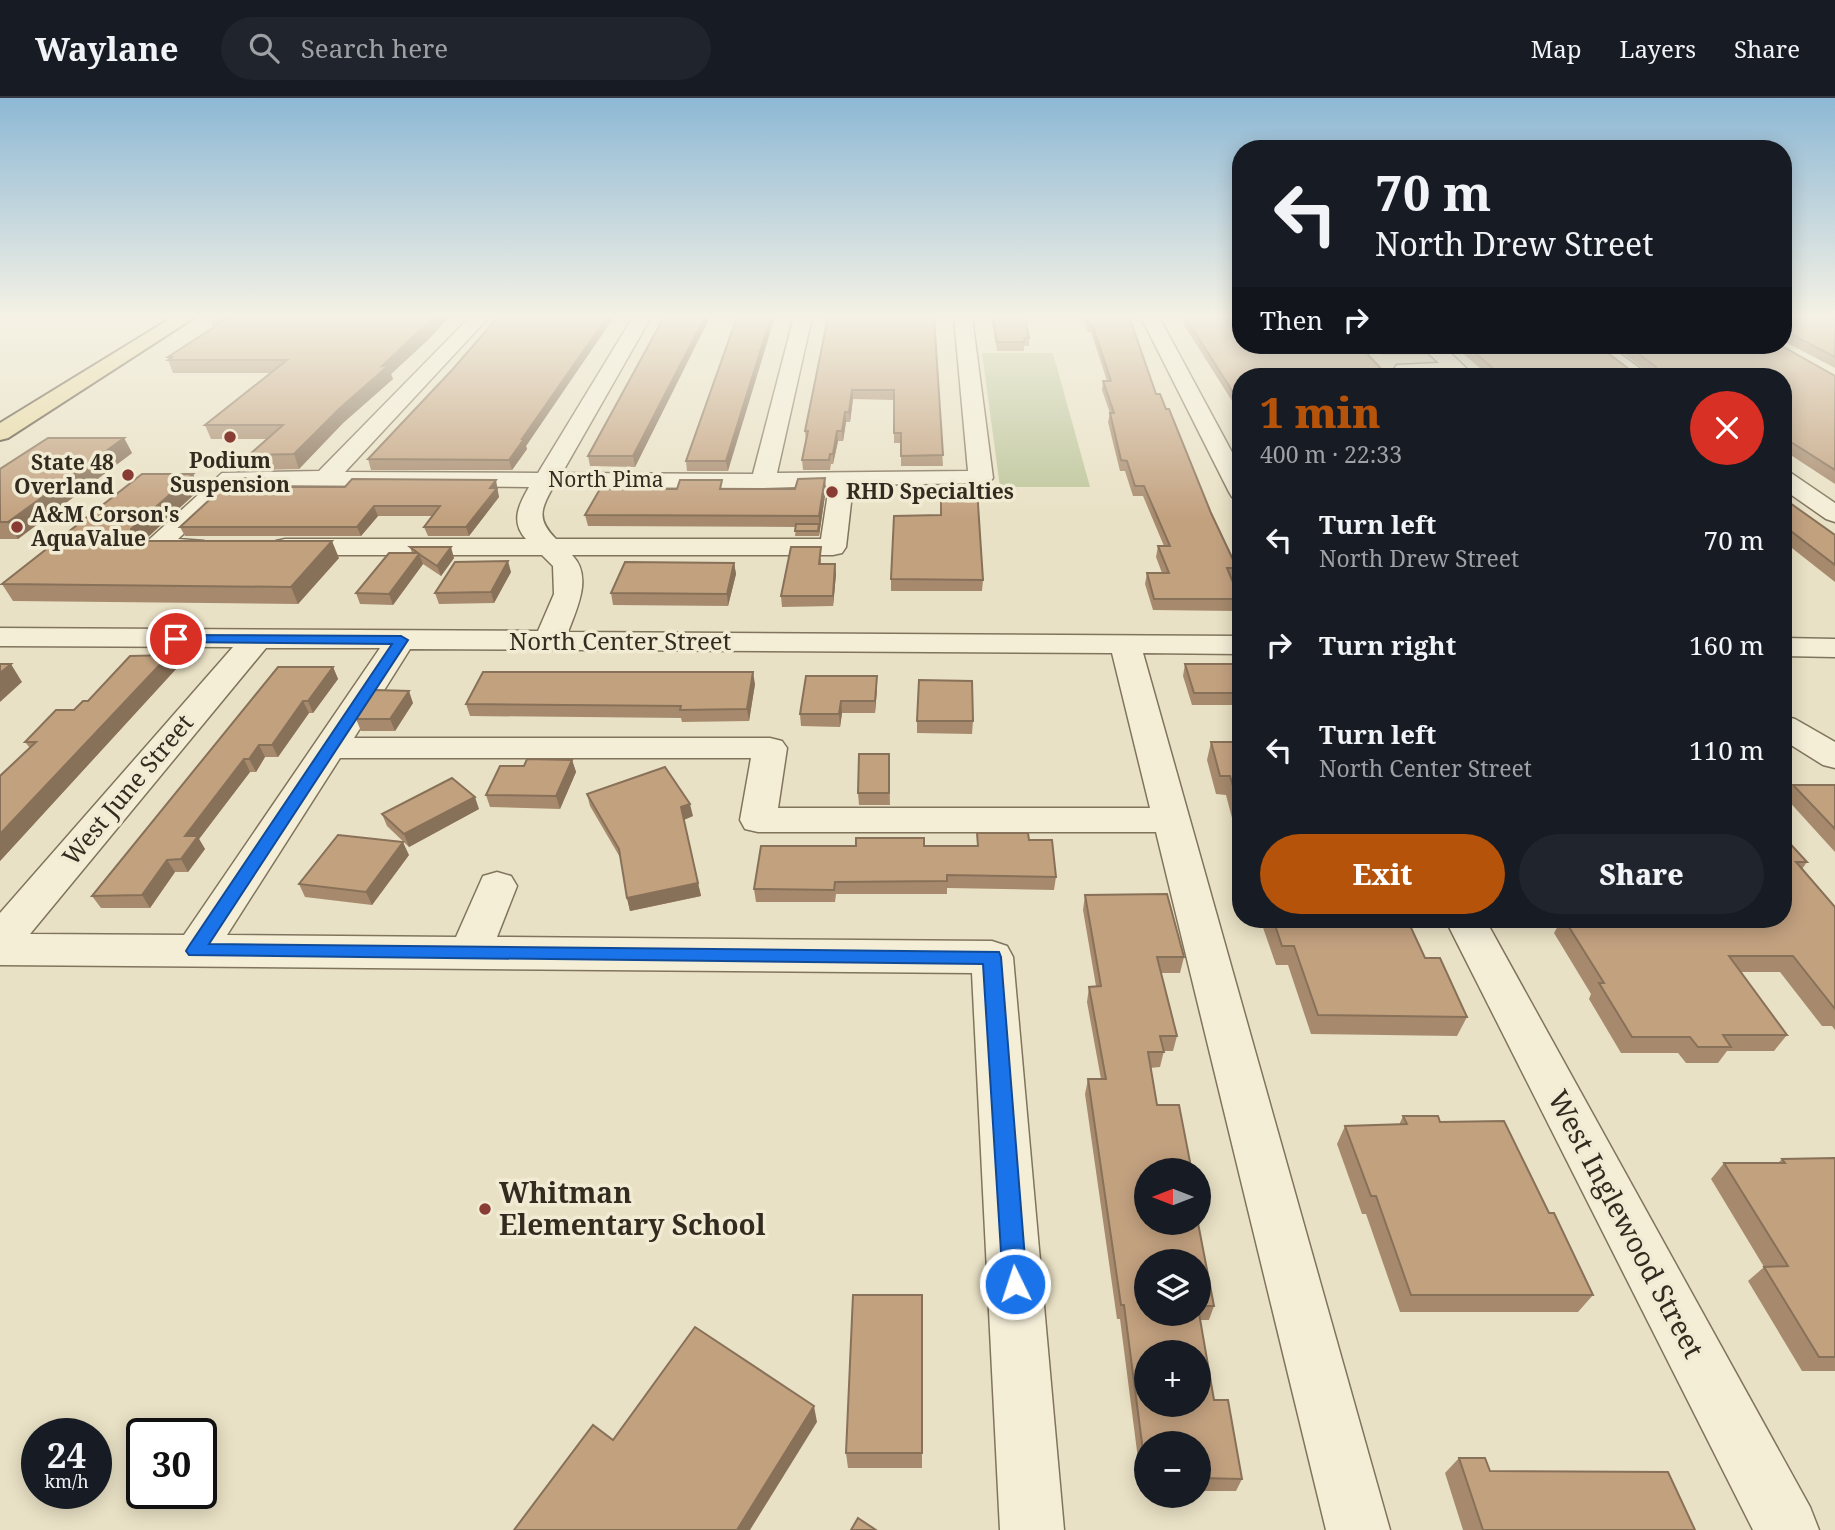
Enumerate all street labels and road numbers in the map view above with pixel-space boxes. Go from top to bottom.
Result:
street label: North Pima [548,465,664,493]
street label: North Center Street [509,624,731,657]
street label: West June Street [54,707,200,871]
street label: West Inglewood Street [1540,1083,1714,1364]

